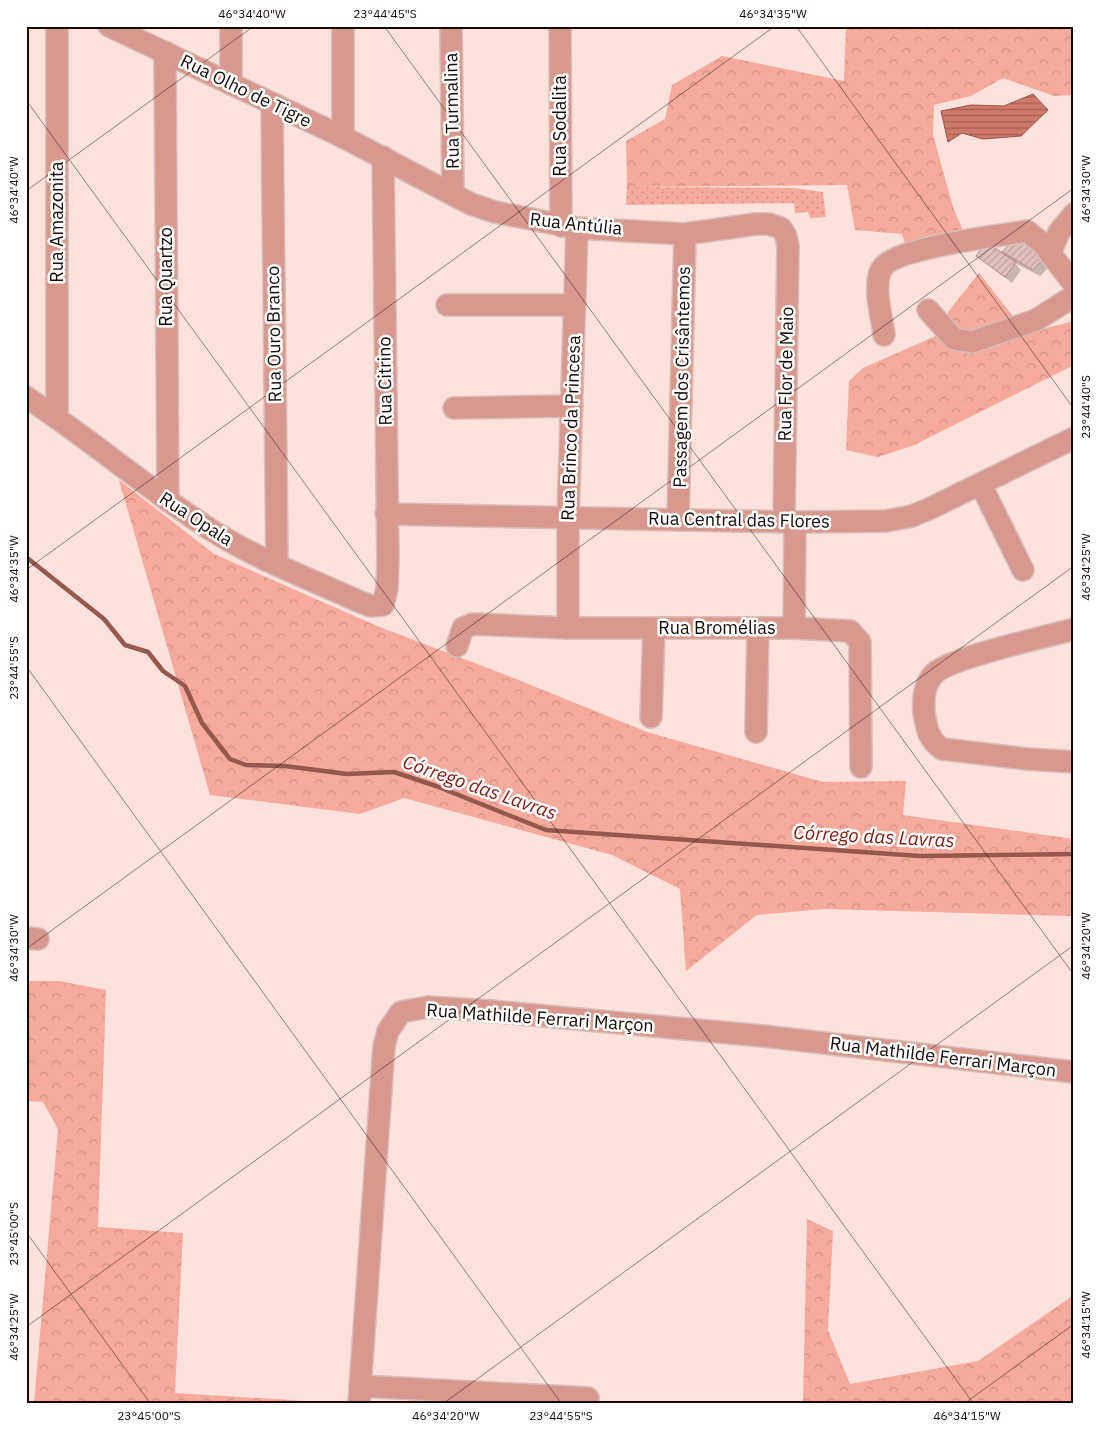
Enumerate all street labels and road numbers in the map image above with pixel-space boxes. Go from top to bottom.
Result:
street label: Rua Olho de Tigre [177,49,316,132]
street label: Rua Turmalina [439,52,464,169]
street label: Rua Sodalita [548,75,571,177]
street label: Rua Amazonita [45,161,68,283]
street label: Rua Antúlia [529,207,624,240]
street label: Rua Quartzo [154,227,177,327]
street label: Rua Ouro Branco [261,266,286,402]
street label: Passagem dos Crisântemos [668,266,695,488]
street label: Rua Flor de Maio [773,306,798,442]
street label: Rua Brinco da Princesa [556,334,585,521]
street label: Rua Citrino [372,336,397,426]
street label: Rua Opala [155,486,238,551]
street label: Rua Central das Flores [648,506,830,533]
street label: Rua Bromélias [658,616,776,639]
street label: Rua Mathilde Ferrari Marçon [426,998,655,1037]
street label: Rua Mathilde Ferrari Marçon [829,1031,1058,1082]

